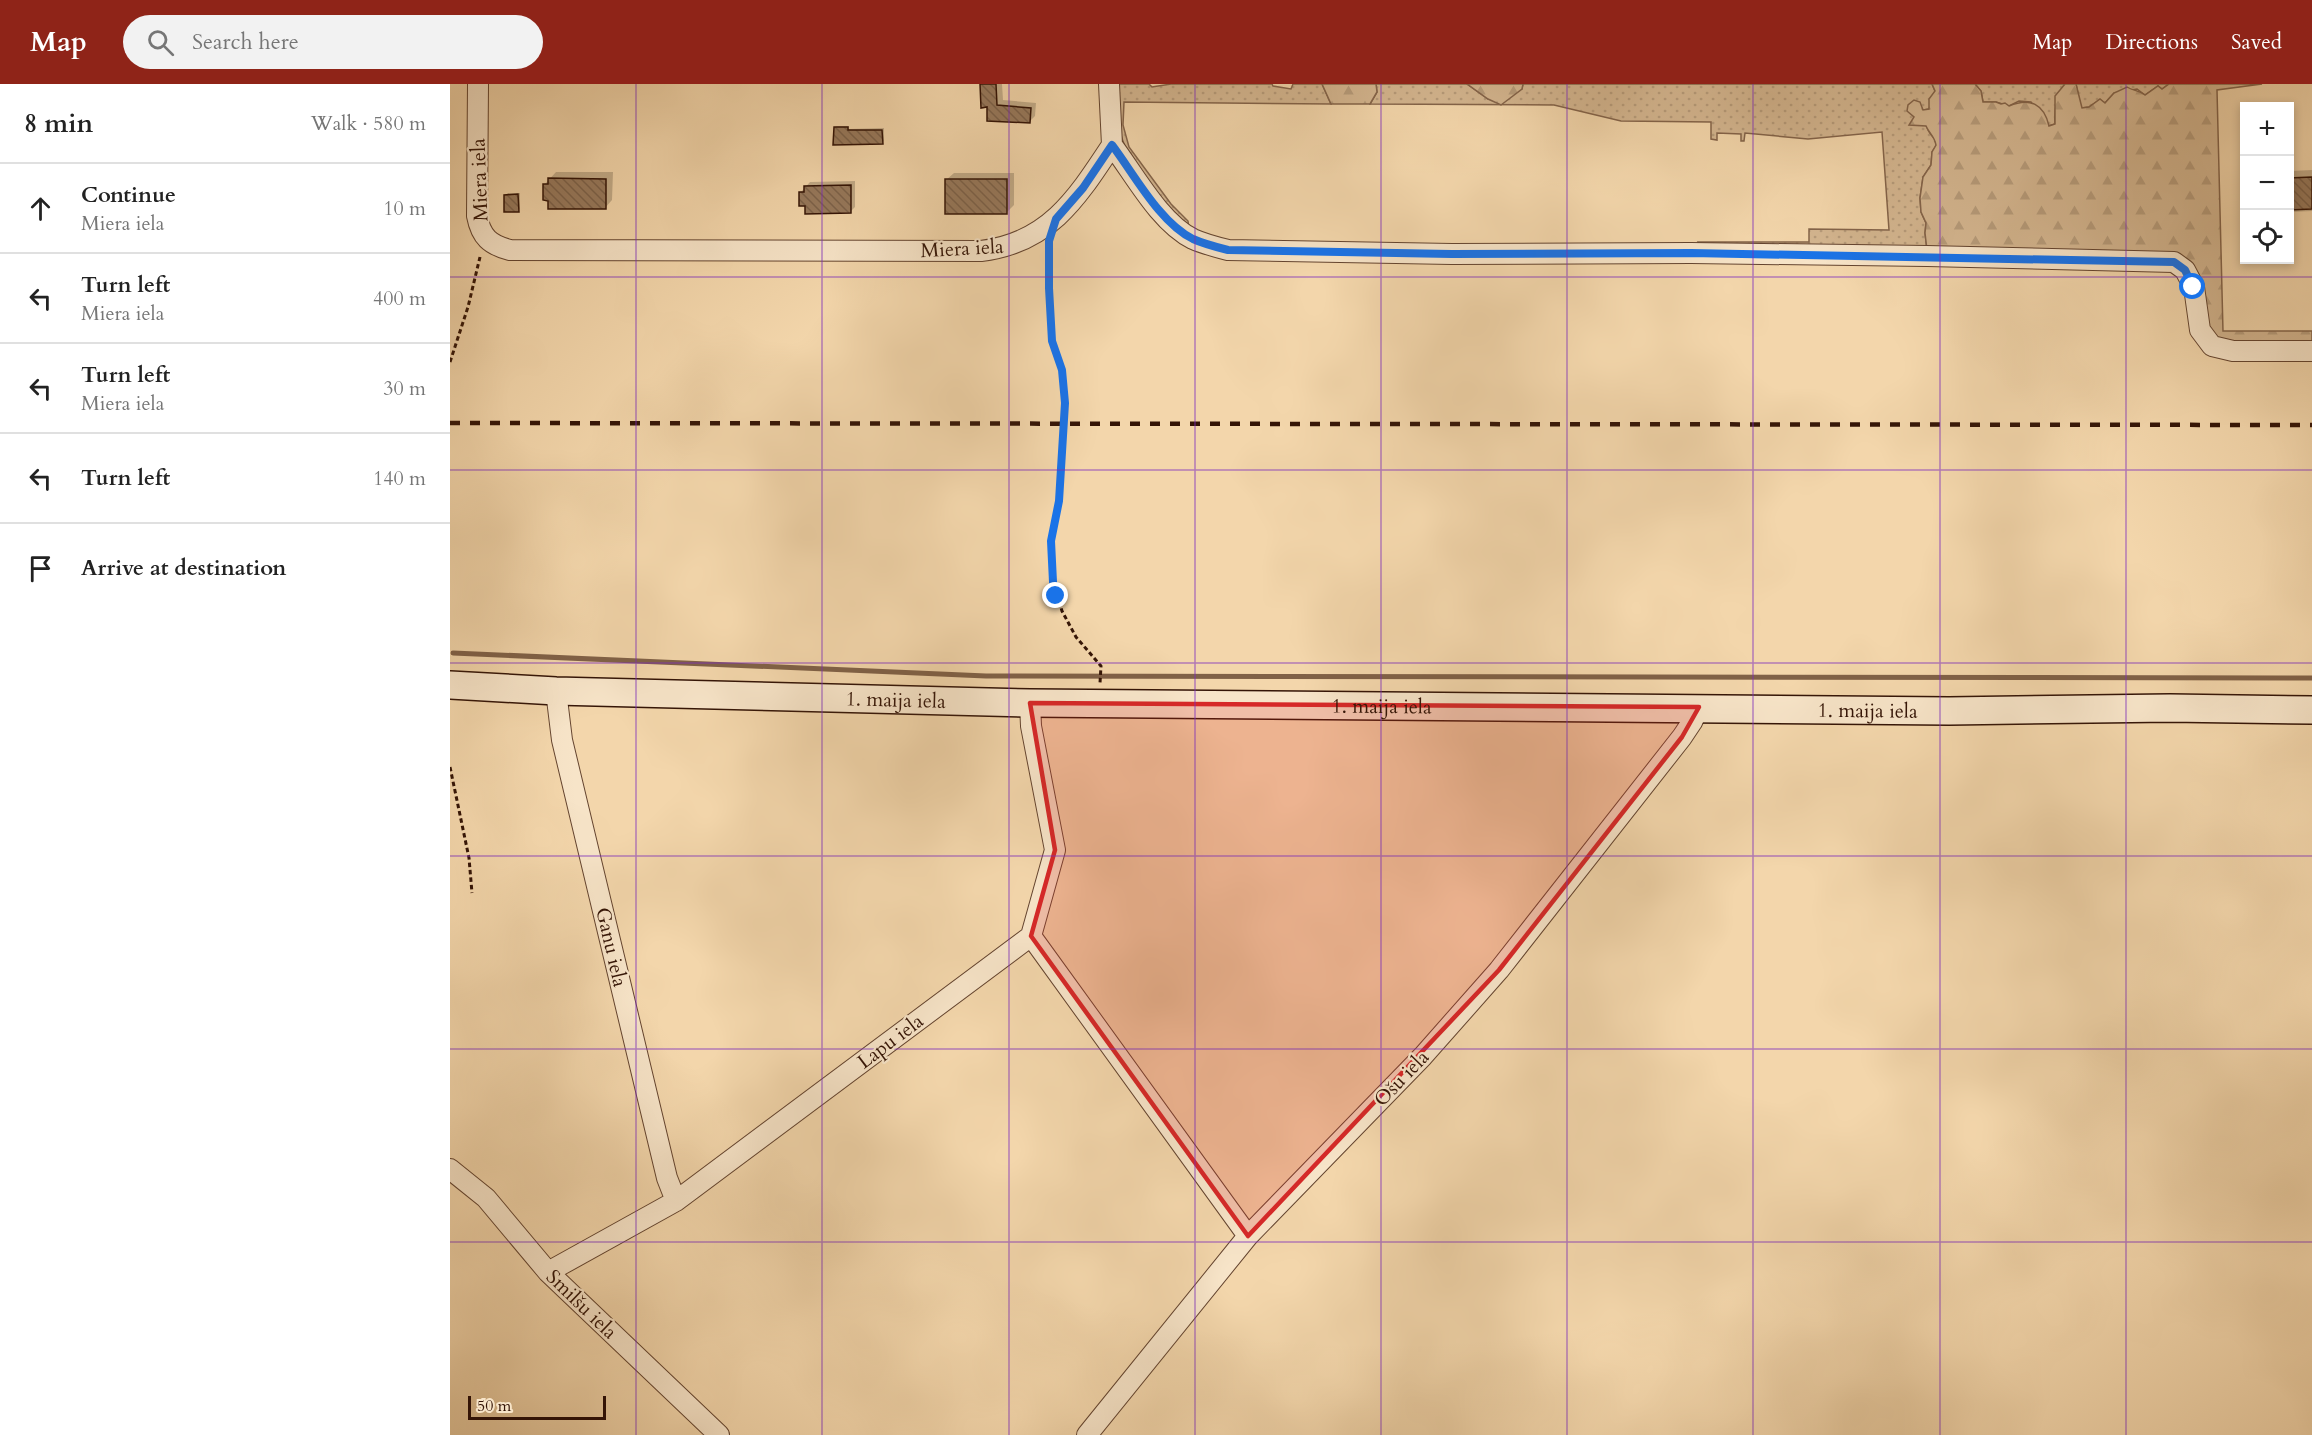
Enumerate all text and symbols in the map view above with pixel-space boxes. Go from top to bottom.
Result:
search box [123,15,543,69]
text: Map [30,23,87,61]
icon: search [144,26,177,59]
text: Search here [192,27,299,57]
text: Map [2032,28,2072,57]
text: Directions [2105,28,2198,57]
text: Saved [2231,28,2282,57]
map controls [2240,102,2294,264]
button: + [2240,102,2294,156]
text: 8 min [24,106,93,141]
text: Walk · 580 m [311,110,426,137]
street label: Miera iela [465,138,494,222]
button: − [2240,156,2294,210]
text: Continue [81,180,176,210]
icon: ahead [24,192,57,225]
text: 10 m [383,195,426,222]
text: Miera iela [81,210,164,237]
button: locate [2240,210,2294,264]
street label: Miera iela [920,233,1005,264]
text: Turn left [81,270,170,300]
route start [2179,273,2205,299]
icon: left [24,282,57,315]
text: 400 m [373,285,426,312]
text: Miera iela [81,300,164,327]
text: Turn left [81,360,170,390]
icon: left [24,372,57,405]
text: 30 m [383,375,426,402]
text: Miera iela [81,390,164,417]
icon: left [24,462,57,495]
text: Turn left [81,463,170,493]
text: 140 m [373,465,426,492]
icon: arrive [24,552,57,585]
text: Arrive at destination [81,553,286,583]
route end [1042,582,1068,608]
street label: 1. maija iela [845,685,946,715]
street label: 1. maija iela [1332,693,1432,720]
street label: 1. maija iela [1818,697,1918,725]
street label: Ganu iela [589,905,634,990]
street label: Lapu iela [852,1007,929,1075]
street label: Ošu iela [1368,1044,1435,1112]
street label: Smilšu iela [540,1264,623,1345]
scale bar [468,1393,606,1420]
text: 50 m [477,1395,511,1417]

